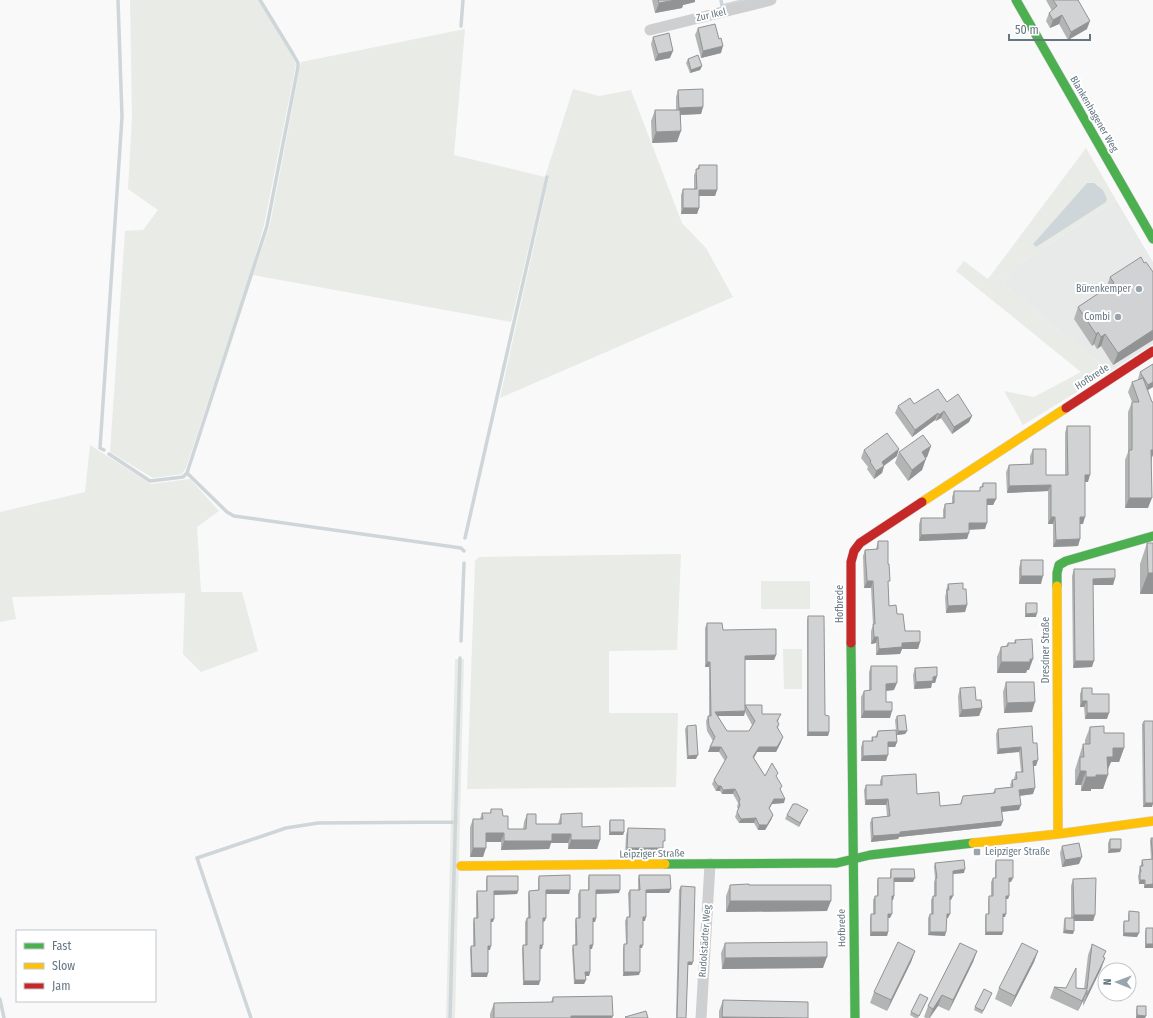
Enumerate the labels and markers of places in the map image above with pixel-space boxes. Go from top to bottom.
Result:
place label: Bürenkemper [1076,283,1132,295]
marker: Bürenkemper [1134,284,1144,294]
place label: Combi [1084,311,1110,323]
marker: Combi [1113,312,1123,322]
place label: Leipziger Straße [985,846,1050,858]
marker: Leipziger Straße [972,847,982,857]

